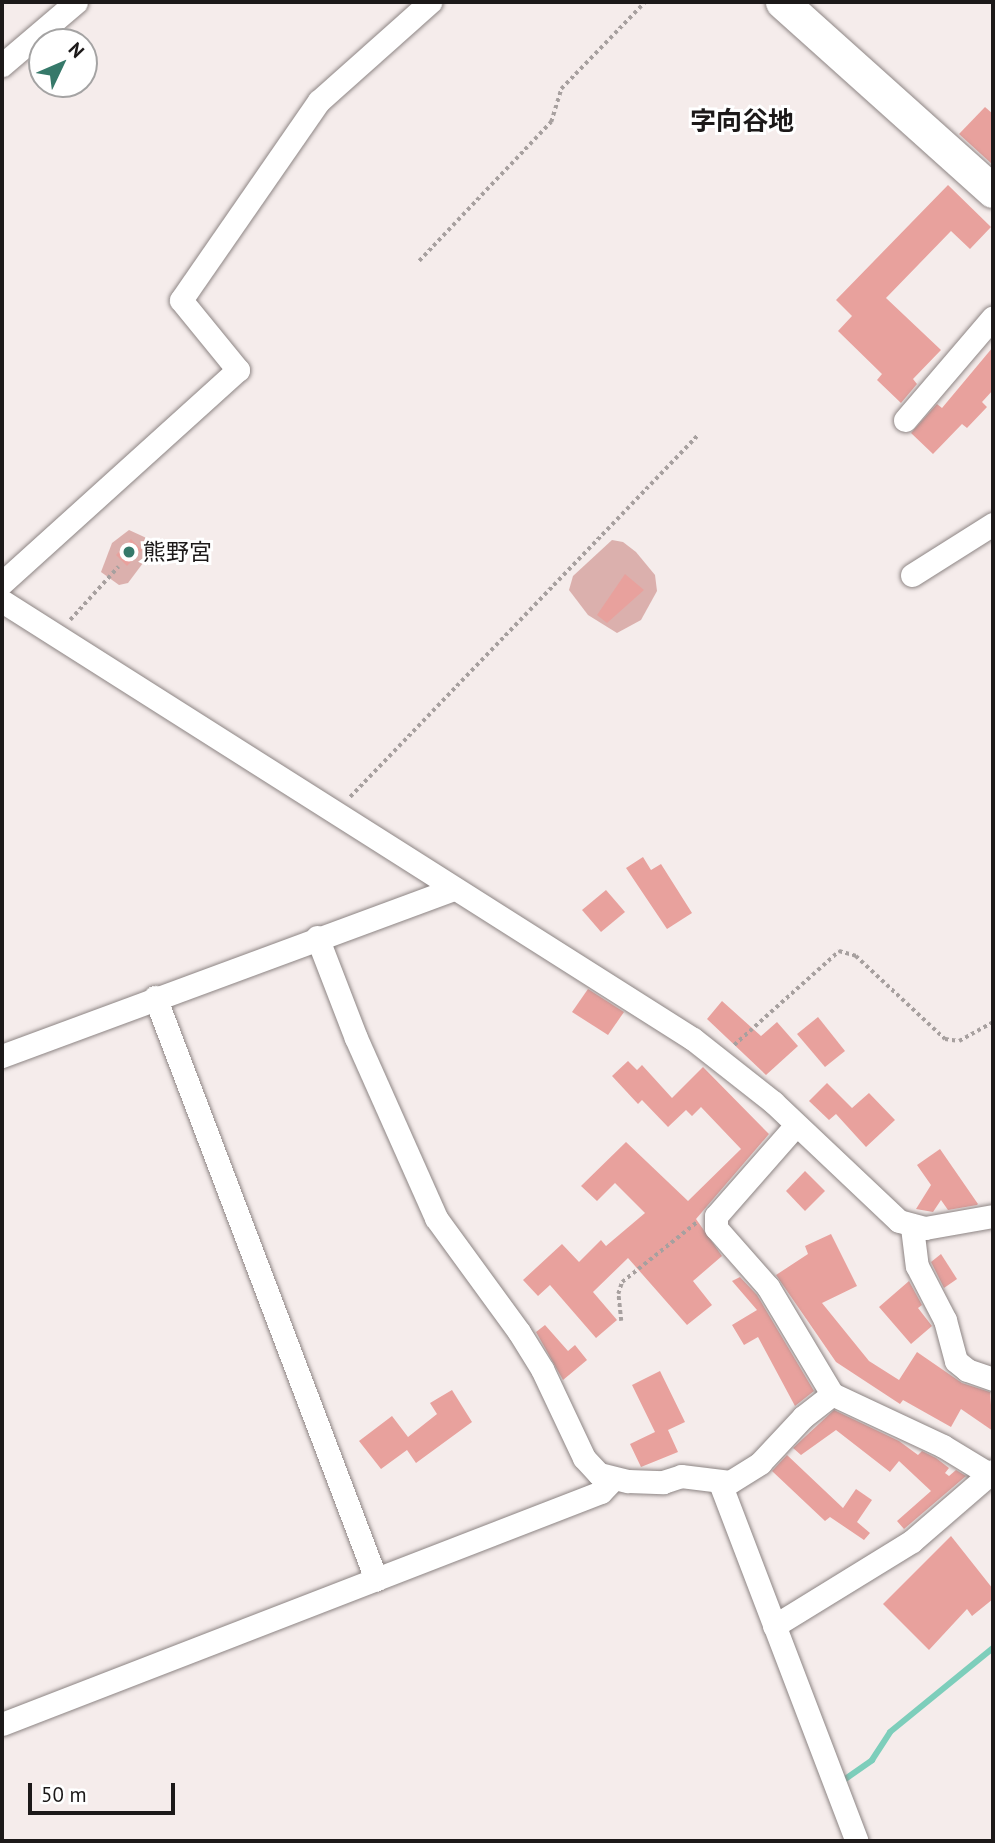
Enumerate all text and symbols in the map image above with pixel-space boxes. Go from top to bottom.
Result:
north arrow [28,28,98,98]
text: N [64,37,90,63]
district label: 字向谷地 [690,105,794,137]
place label: 熊野宮 [143,538,212,566]
marker: 熊野宮 [121,544,137,560]
scale bar [32,1770,178,1814]
text: 50 m [41,1781,87,1808]

